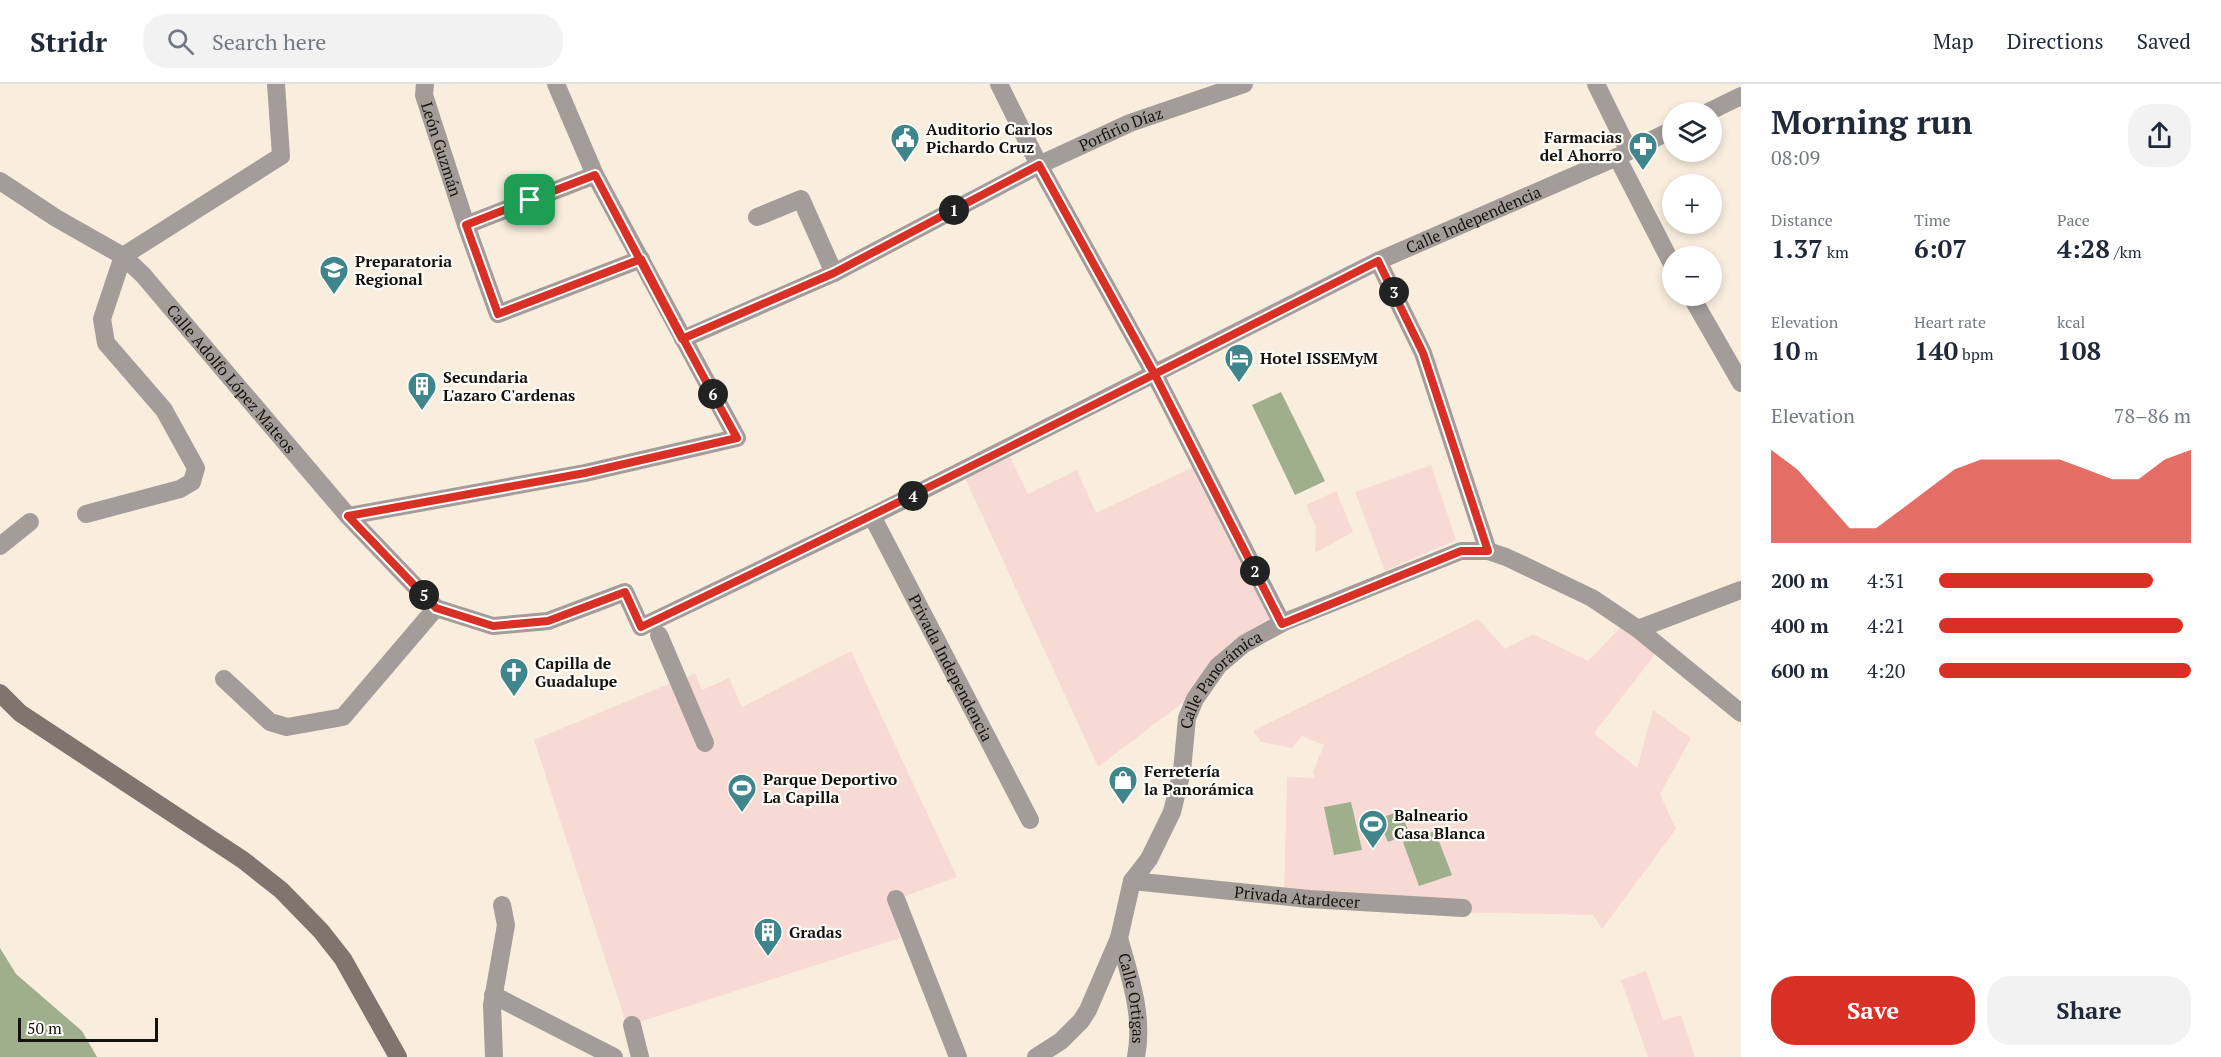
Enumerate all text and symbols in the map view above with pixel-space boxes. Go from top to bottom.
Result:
search box [143,14,563,68]
text: Stridr [30,23,107,60]
icon: search [164,25,197,58]
text: Search here [212,27,326,56]
text: Map [1933,27,1974,55]
text: Directions [2007,27,2104,55]
text: Saved [2137,27,2191,55]
street label: León Guzmán [416,99,467,200]
text: Morning run [1771,100,1973,143]
street label: Porfirio Díaz [1075,102,1166,156]
map controls [1662,102,1722,306]
button: layers [1662,102,1722,162]
button: share [2128,104,2191,167]
place label: Auditorio Carlos Pichardo Cruz [926,118,1053,158]
public building icon: Auditorio Carlos Pichardo Cruz [889,122,921,164]
place label: Farmacias del Ahorro [1540,126,1622,166]
pharmacy icon: Farmacias del Ahorro [1627,130,1659,172]
text: 08:09 [1771,144,1820,171]
pin [504,174,555,225]
button: + [1662,174,1722,234]
street label: Calle Independencia [1402,180,1544,259]
icon: arrive [513,183,546,216]
pin: 1 [939,195,969,225]
text: 1 [949,199,959,221]
text: Distance [1771,209,1833,231]
text: Time [1914,209,1951,231]
text: Pace [2057,209,2090,231]
text: 1.37 [1771,231,1823,265]
text: 6:07 [1914,231,1967,265]
text: 4:28 [2057,231,2110,265]
text: km [1823,241,1849,263]
text: /km [2110,241,2141,263]
button: − [1662,246,1722,306]
place label: Preparatoria Regional [355,250,452,290]
school or university icon: Preparatoria Regional [318,254,350,296]
pin: 3 [1379,277,1409,307]
text: 3 [1389,281,1399,303]
street label: Calle Adolfo López Mateos [162,300,301,458]
text: Elevation [1771,311,1838,333]
text: Heart rate [1914,311,1986,333]
text: kcal [2057,311,2085,333]
text: 10 [1771,333,1800,367]
text: 140 [1914,333,1958,367]
text: 108 [2057,333,2101,367]
hotel icon: Hotel ISSEMyM [1223,342,1255,384]
text: m [1800,343,1818,365]
text: bpm [1958,343,1994,365]
place label: Hotel ISSEMyM [1260,347,1378,369]
place label: Secundaria L'azaro C'ardenas [443,366,575,406]
building icon: Secundaria L'azaro C'ardenas [406,370,438,412]
pin: 6 [698,379,728,409]
text: 6 [708,383,718,405]
text: Elevation [1771,402,1855,429]
text: 78–86 m [2114,402,2191,429]
pin: 4 [898,481,928,511]
text: 4 [908,485,918,507]
pin: 2 [1240,556,1270,586]
text: 2 [1250,560,1260,582]
text: 200 m [1771,567,1829,594]
text: 4:31 [1867,567,1906,594]
pin: 5 [409,580,439,610]
text: 5 [419,584,429,606]
street label: Privada Independencia [903,590,998,745]
text: 400 m [1771,612,1829,639]
text: 4:21 [1867,612,1906,639]
street label: Calle Panorámica [1175,625,1266,730]
place label: Capilla de Guadalupe [535,652,618,692]
church icon: Capilla de Guadalupe [498,656,530,698]
text: 600 m [1771,657,1829,684]
text: 4:20 [1867,657,1906,684]
place label: Ferretería la Panorámica [1144,760,1254,800]
shop icon: Ferretería la Panorámica [1107,764,1139,806]
place label: Parque Deportivo La Capilla [763,768,898,808]
sports icon: Parque Deportivo La Capilla [726,772,758,814]
place label: Balneario Casa Blanca [1394,804,1485,844]
sports icon: Balneario Casa Blanca [1357,808,1389,850]
street label: Privada Atardecer [1233,880,1361,913]
building icon: Gradas [752,916,784,958]
place label: Gradas [789,921,842,943]
street label: Calle Ortigas [1113,950,1149,1045]
button: Save [1771,976,1975,1045]
button: Share [1987,976,2191,1045]
scale bar [18,1015,158,1042]
text: 50 m [27,1017,62,1039]

